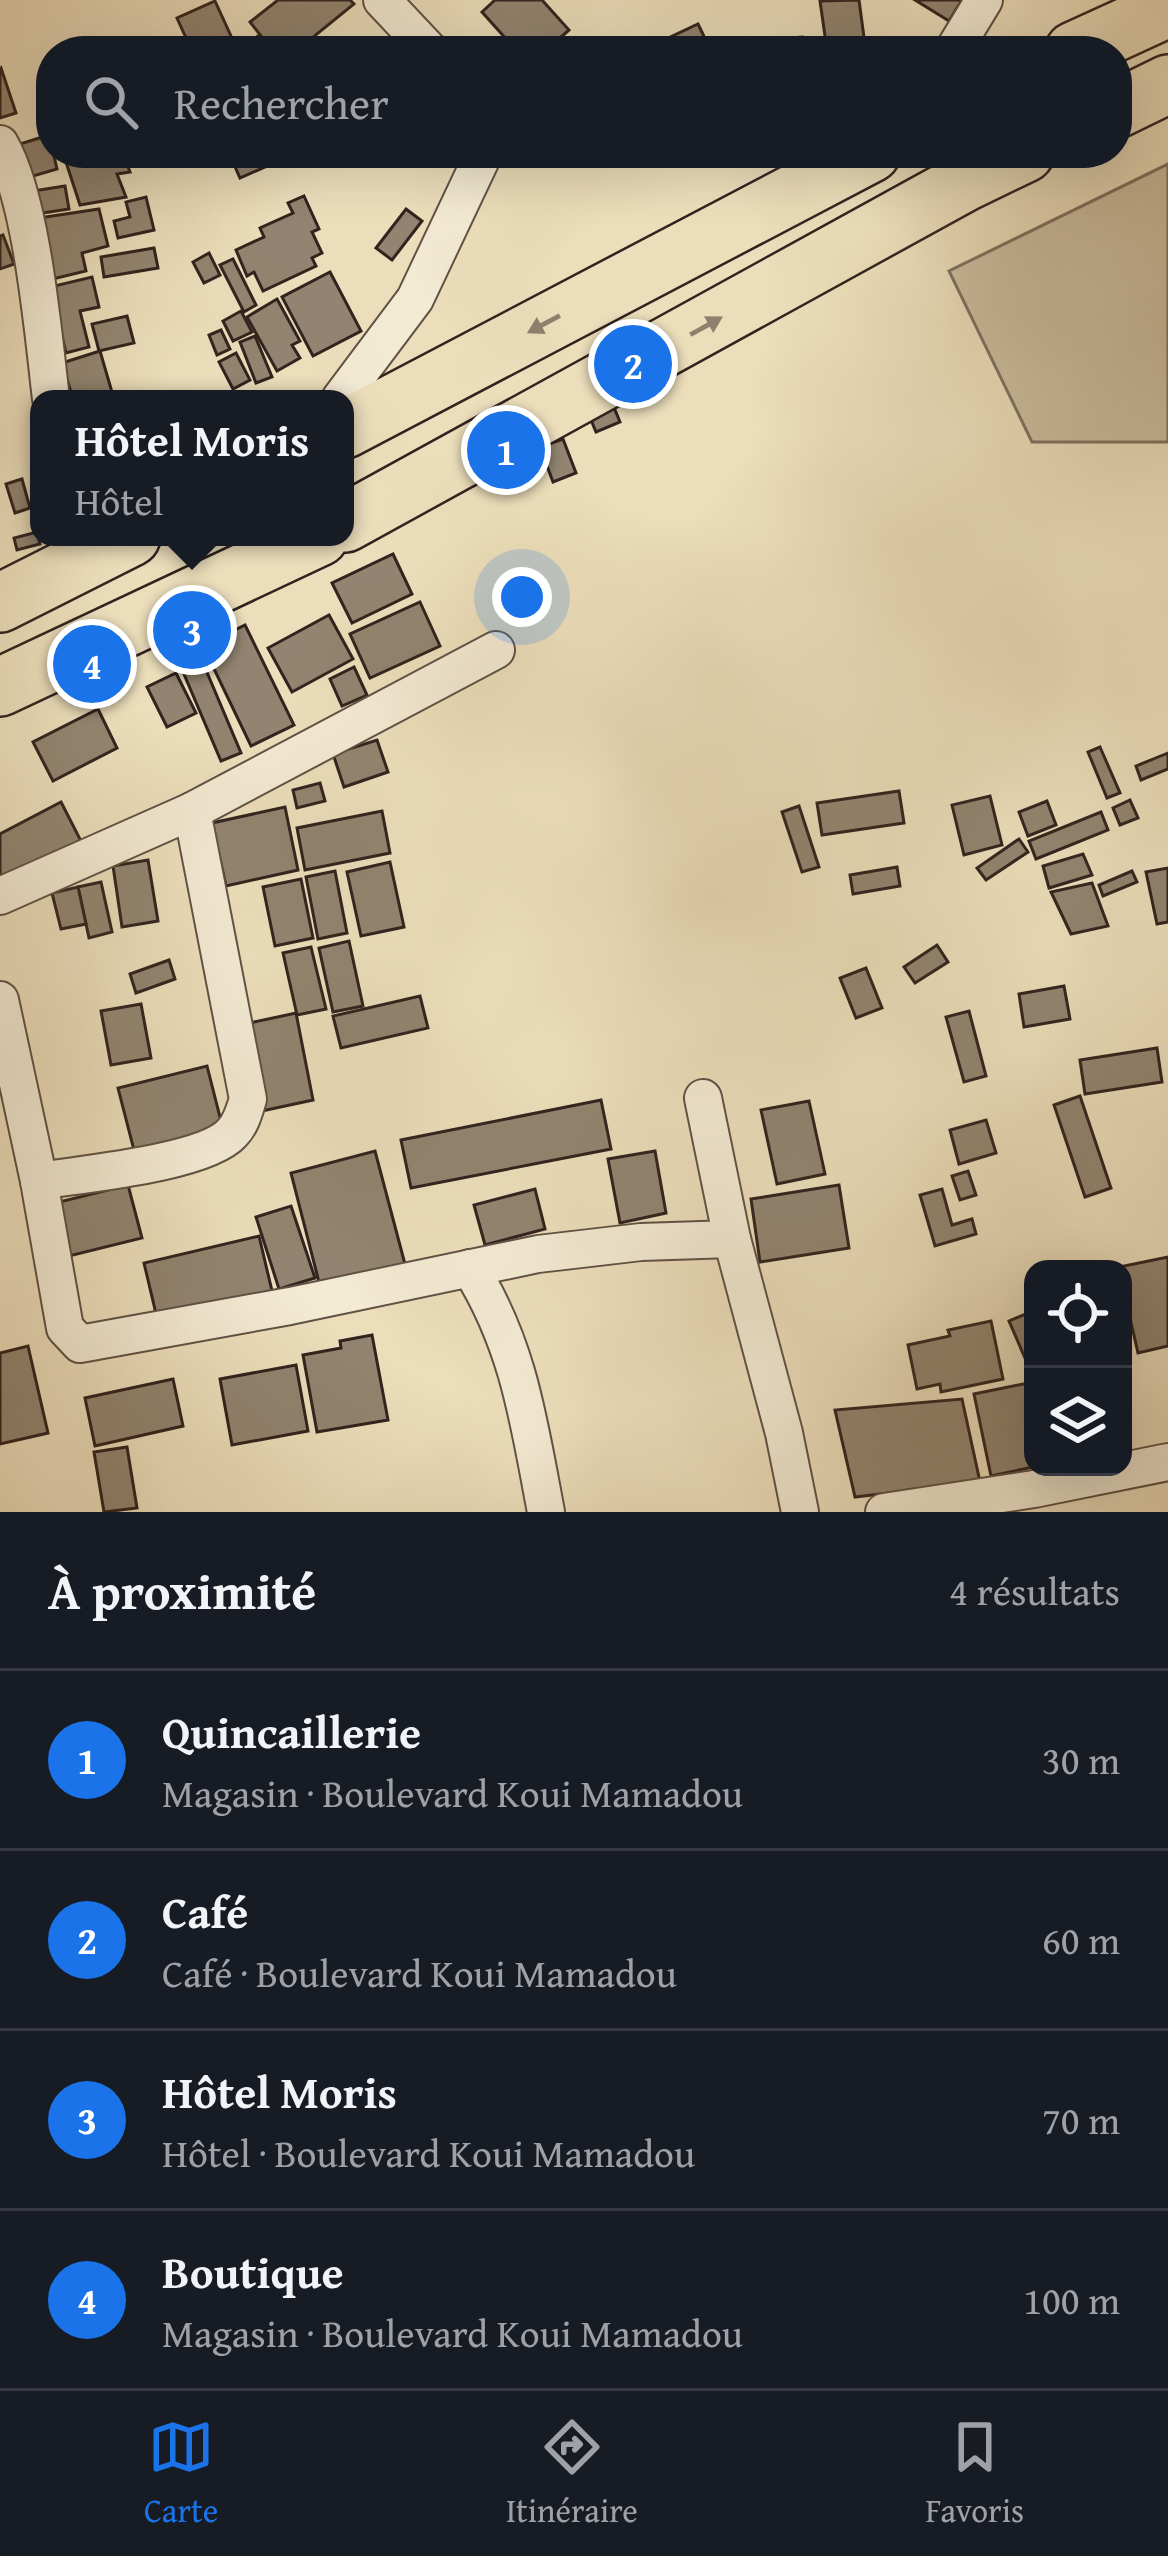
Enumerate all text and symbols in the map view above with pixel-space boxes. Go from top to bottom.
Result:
search box [36,36,1132,168]
icon: search [78,69,144,135]
text: Rechercher [174,70,389,135]
one-way arrow [527,314,561,334]
one-way arrow [689,316,722,337]
pin: 2 [594,319,672,409]
popup [30,390,354,546]
pin: 1 [467,405,545,495]
text: Hôtel Moris [75,407,309,472]
text: Hôtel [75,472,163,529]
your location [492,567,552,627]
pin: 3 [153,585,231,675]
pin: 4 [53,619,131,709]
map controls [1024,1260,1132,1476]
button: locate [1024,1260,1132,1368]
button: layers [1024,1368,1132,1476]
text: À proximité [48,1553,316,1628]
text: 4 résultats [949,1562,1120,1619]
text: Quincaillerie [162,1699,421,1764]
text: 1 [77,1731,97,1788]
text: 30 m [1042,1731,1120,1788]
text: Magasin · Boulevard Koui Mamadou [162,1764,743,1821]
text: Café [162,1879,248,1944]
text: 2 [77,1911,97,1968]
text: 60 m [1042,1911,1120,1968]
text: Café · Boulevard Koui Mamadou [162,1944,677,2001]
text: Hôtel Moris [162,2059,397,2124]
text: 3 [77,2091,97,2148]
text: 70 m [1042,2091,1120,2148]
text: Hôtel · Boulevard Koui Mamadou [162,2124,695,2181]
text: Boutique [162,2239,344,2304]
text: 4 [77,2271,97,2328]
text: 100 m [1023,2271,1120,2328]
text: Magasin · Boulevard Koui Mamadou [162,2304,743,2361]
tab: Carte [144,2414,218,2534]
tab: Itinéraire [506,2414,638,2534]
tab: Favoris [926,2414,1024,2534]

